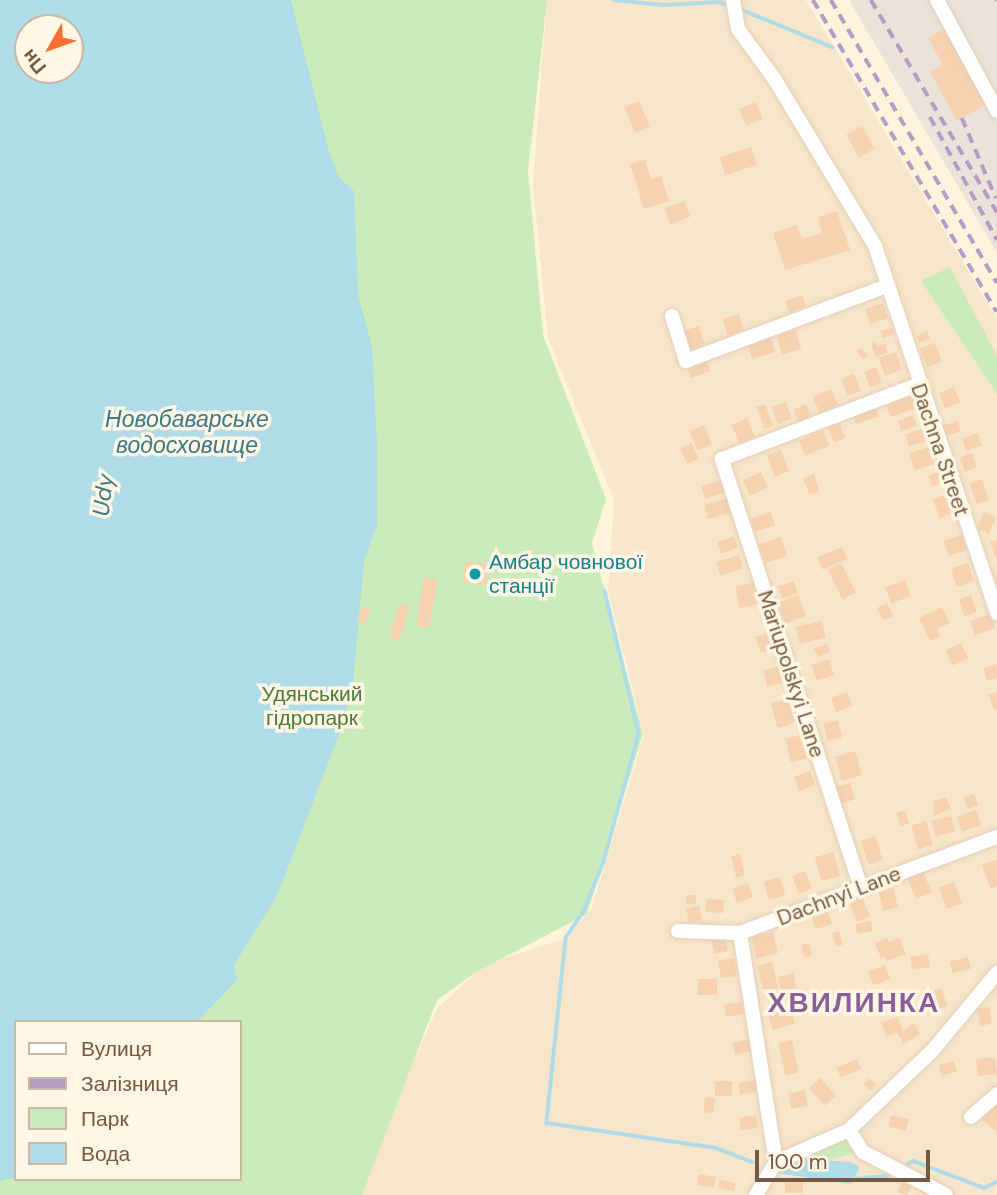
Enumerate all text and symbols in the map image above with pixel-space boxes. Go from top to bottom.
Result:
north arrow [14,14,84,84]
text: Пн [16,44,52,79]
street label: Dachna Street [906,380,974,520]
water label: Новобаварське водосховище [105,405,269,459]
water label: Udy [87,472,119,518]
place label: Амбар човнової станції [489,549,643,599]
marker: Амбар човнової станції [467,566,483,582]
street label: Mariupolskyi Lane [752,587,830,761]
park label: Удянський гідропарк [261,681,363,731]
street label: Dachnyi Lane [774,861,904,931]
district label: ХВИЛИНКА [769,986,939,1020]
legend [14,1020,242,1181]
text: Вулиця [81,1035,152,1063]
text: Залізниця [81,1070,179,1098]
text: Парк [81,1105,129,1133]
scale bar [759,1136,934,1180]
text: Вода [81,1140,130,1168]
text: 100 m [768,1148,828,1176]

